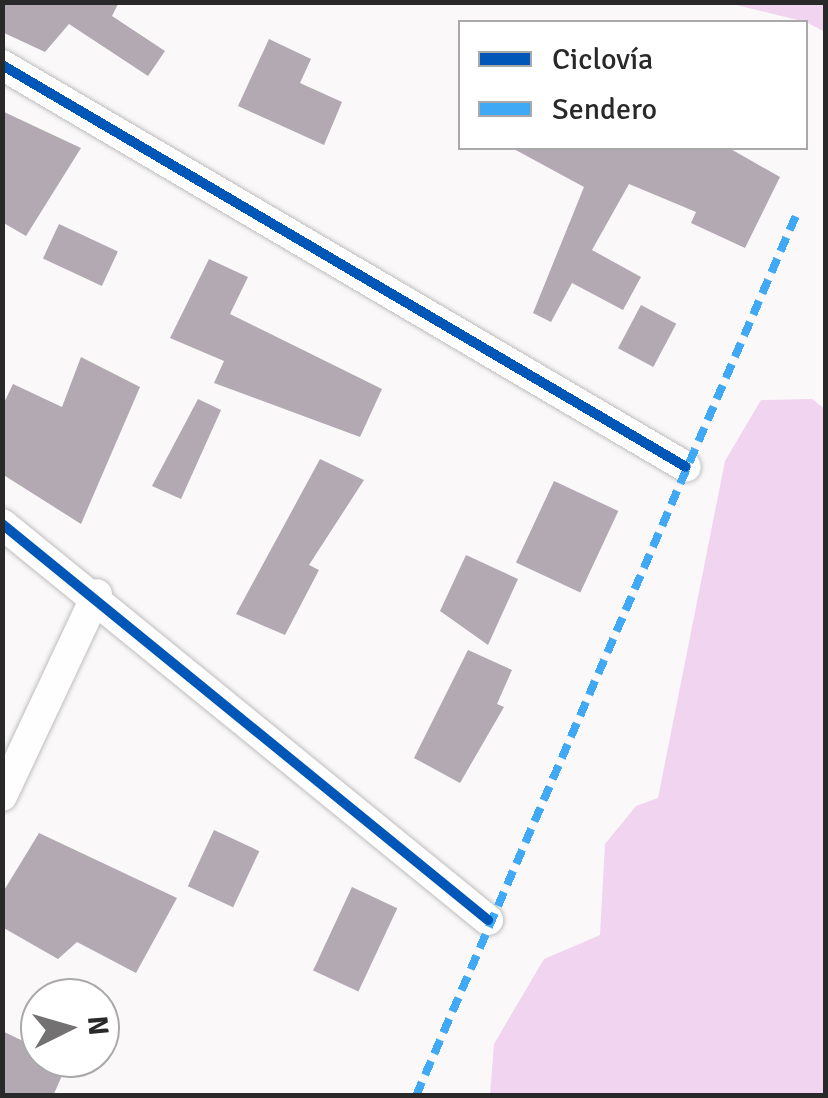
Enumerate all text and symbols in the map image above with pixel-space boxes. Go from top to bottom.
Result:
legend [458,20,808,150]
text: Ciclovía [552,41,653,78]
text: Sendero [552,91,657,128]
north arrow [20,978,120,1078]
text: N [80,1014,116,1037]

